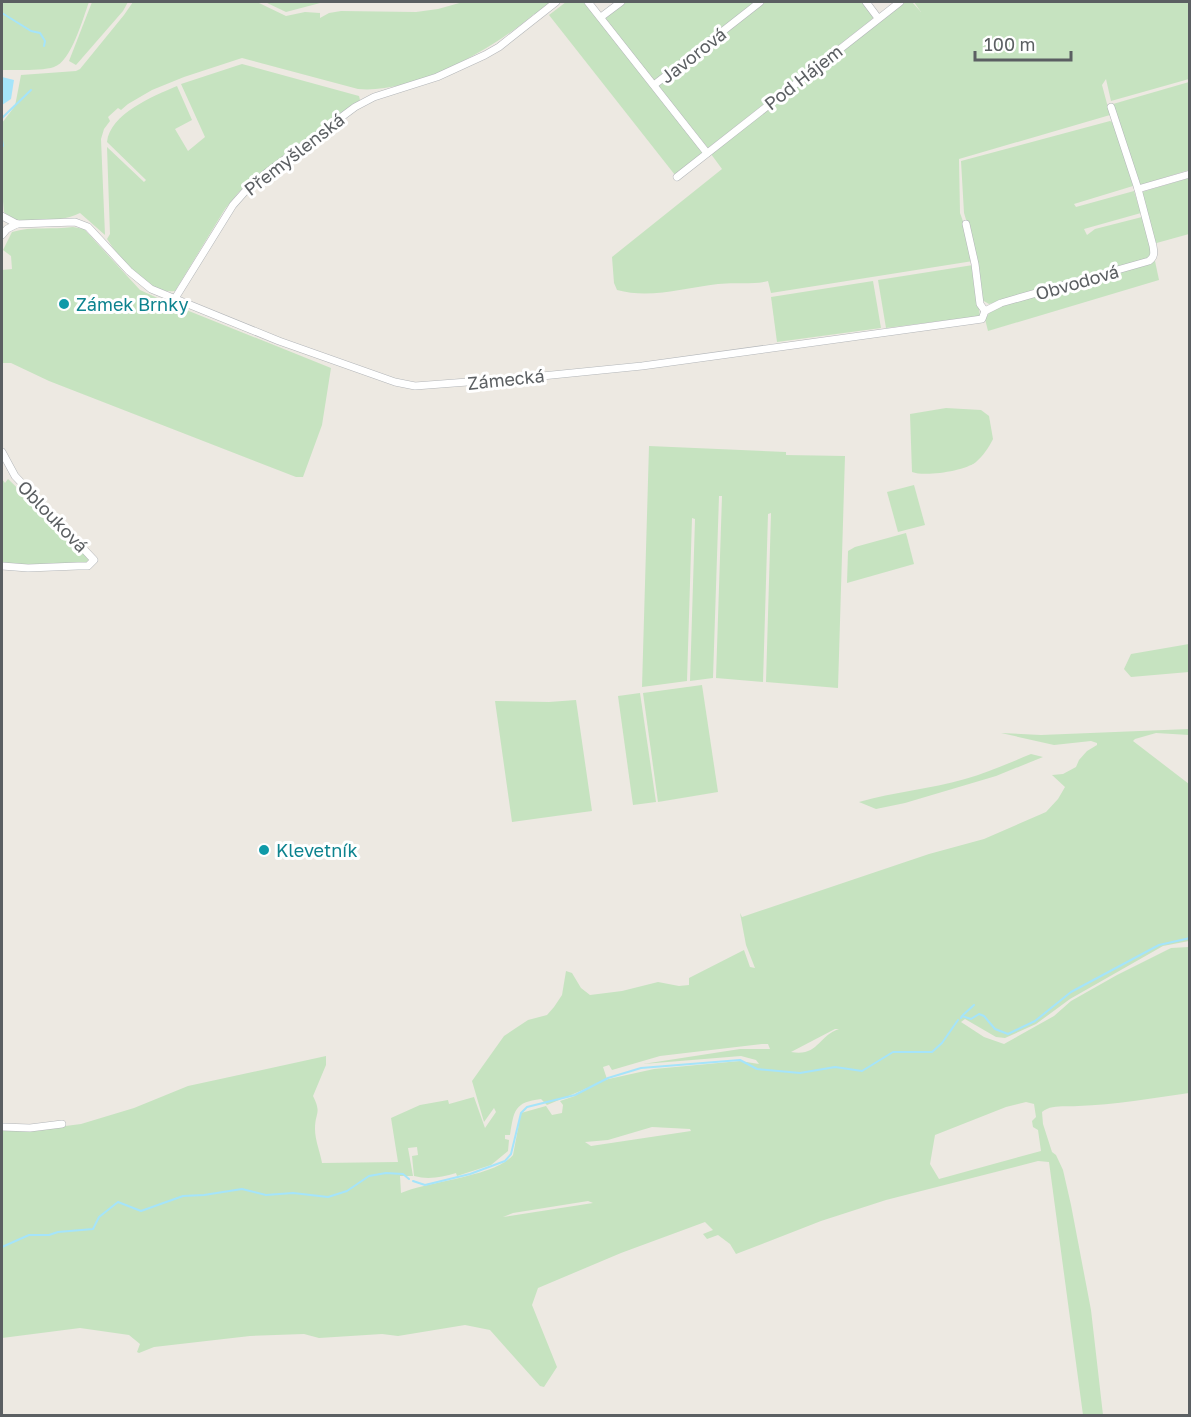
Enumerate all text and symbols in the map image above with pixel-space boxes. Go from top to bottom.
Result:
street label: Javorová [656,23,730,87]
scale bar [975,24,1071,62]
text: 100 m [984,33,1035,55]
street label: Pod Hájem [760,40,846,114]
street label: Přemyšlenská [239,108,349,200]
street label: Obvodová [1033,260,1121,304]
place label: Zámek Brnky [76,293,189,315]
marker: Zámek Brnky [57,297,71,311]
street label: Zámecká [466,364,546,394]
street label: Oblouková [13,475,93,557]
place label: Klevetník [276,839,358,861]
marker: Klevetník [257,843,271,857]

